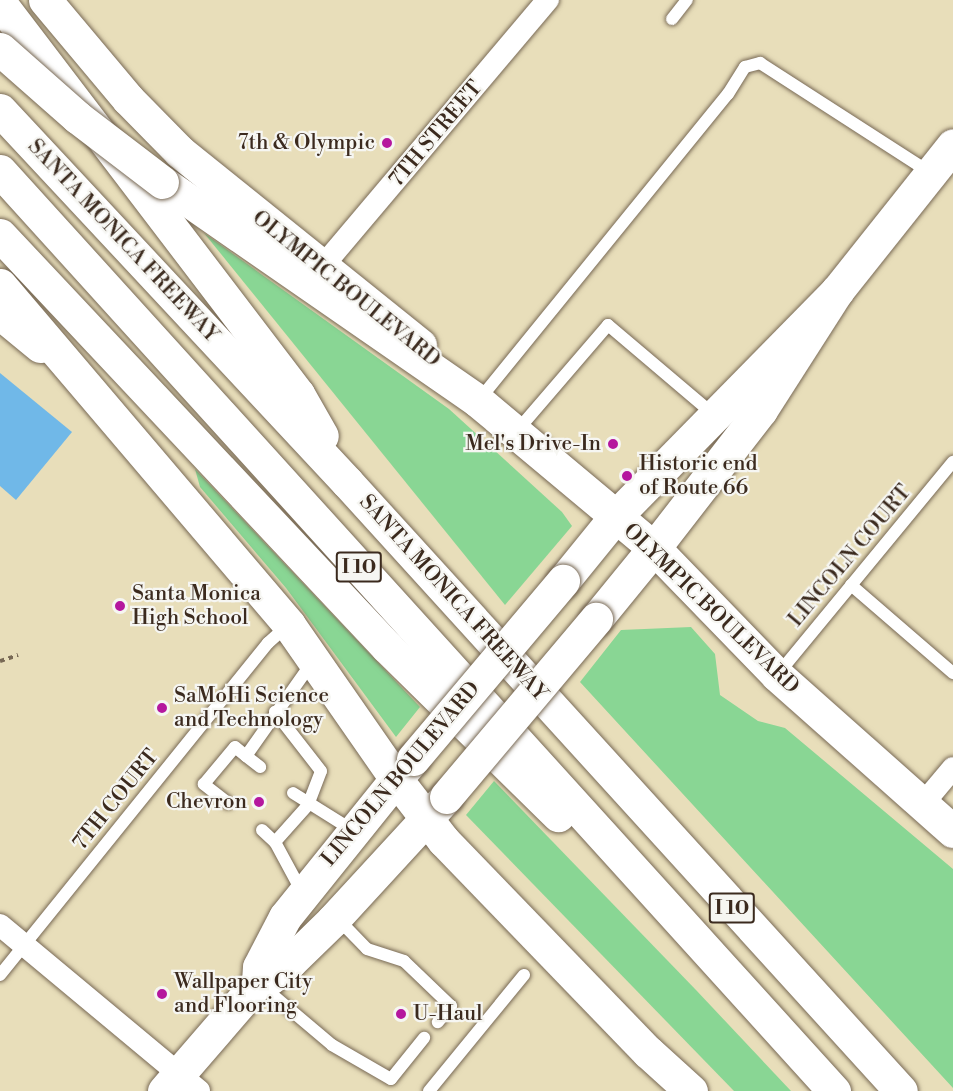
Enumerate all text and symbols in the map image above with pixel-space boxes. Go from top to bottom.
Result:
street label: 7TH STREET [384,76,488,192]
place label: 7th & Olympic [238,130,375,156]
street label: SANTA MONICA FREEWAY [22,134,224,348]
marker: 7th & Olympic [380,136,394,150]
street label: OLYMPIC BOULEVARD [247,205,445,373]
place label: Mel's Drive-In [465,431,601,457]
marker: Mel's Drive-In [606,437,620,451]
place label: Historic end of Route 66 [639,451,758,501]
marker: Historic end of Route 66 [620,469,634,483]
street label: LINCOLN COURT [783,480,917,632]
street label: SANTA MONICA FREEWAY [354,490,552,706]
street label: OLYMPIC BOULEVARD [618,519,804,699]
road number: I 10 [335,550,383,584]
place label: Santa Monica High School [132,581,261,631]
marker: Santa Monica High School [113,599,127,613]
street label: LINCOLN BOULEVARD [316,676,486,872]
place label: SaMoHi Science and Technology [174,683,329,733]
marker: SaMoHi Science and Technology [155,701,169,715]
street label: 7TH COURT [68,745,164,855]
place label: Chevron [166,789,247,815]
marker: Chevron [252,795,266,809]
road number: I 10 [708,891,756,925]
place label: Wallpaper City and Flooring [174,969,312,1019]
marker: Wallpaper City and Flooring [155,987,169,1001]
place label: U-Haul [413,1001,482,1027]
marker: U-Haul [394,1007,408,1021]

